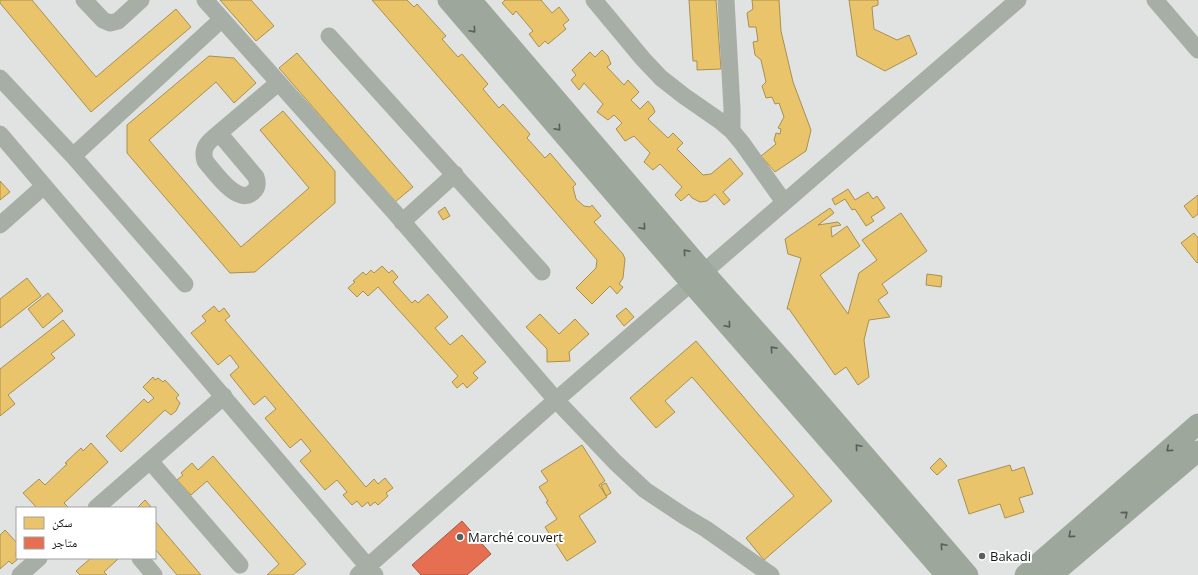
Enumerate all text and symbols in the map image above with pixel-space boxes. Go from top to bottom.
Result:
one-way arrow [469,25,476,32]
one-way arrow [553,123,561,131]
one-way arrow [638,222,645,229]
one-way arrow [684,249,691,256]
one-way arrow [723,320,730,328]
one-way arrow [771,346,778,353]
one-way arrow [855,444,863,452]
one-way arrow [1166,445,1173,452]
legend [16,507,156,559]
one-way arrow [1120,512,1127,519]
text: سكن [52,514,73,531]
place label: Marché couvert [468,528,563,546]
one-way arrow [1068,530,1076,538]
marker: Marché couvert [455,532,465,542]
text: متاجر [51,534,77,551]
one-way arrow [940,543,947,550]
place label: Bakadi [990,547,1031,565]
marker: Bakadi [977,551,987,561]

